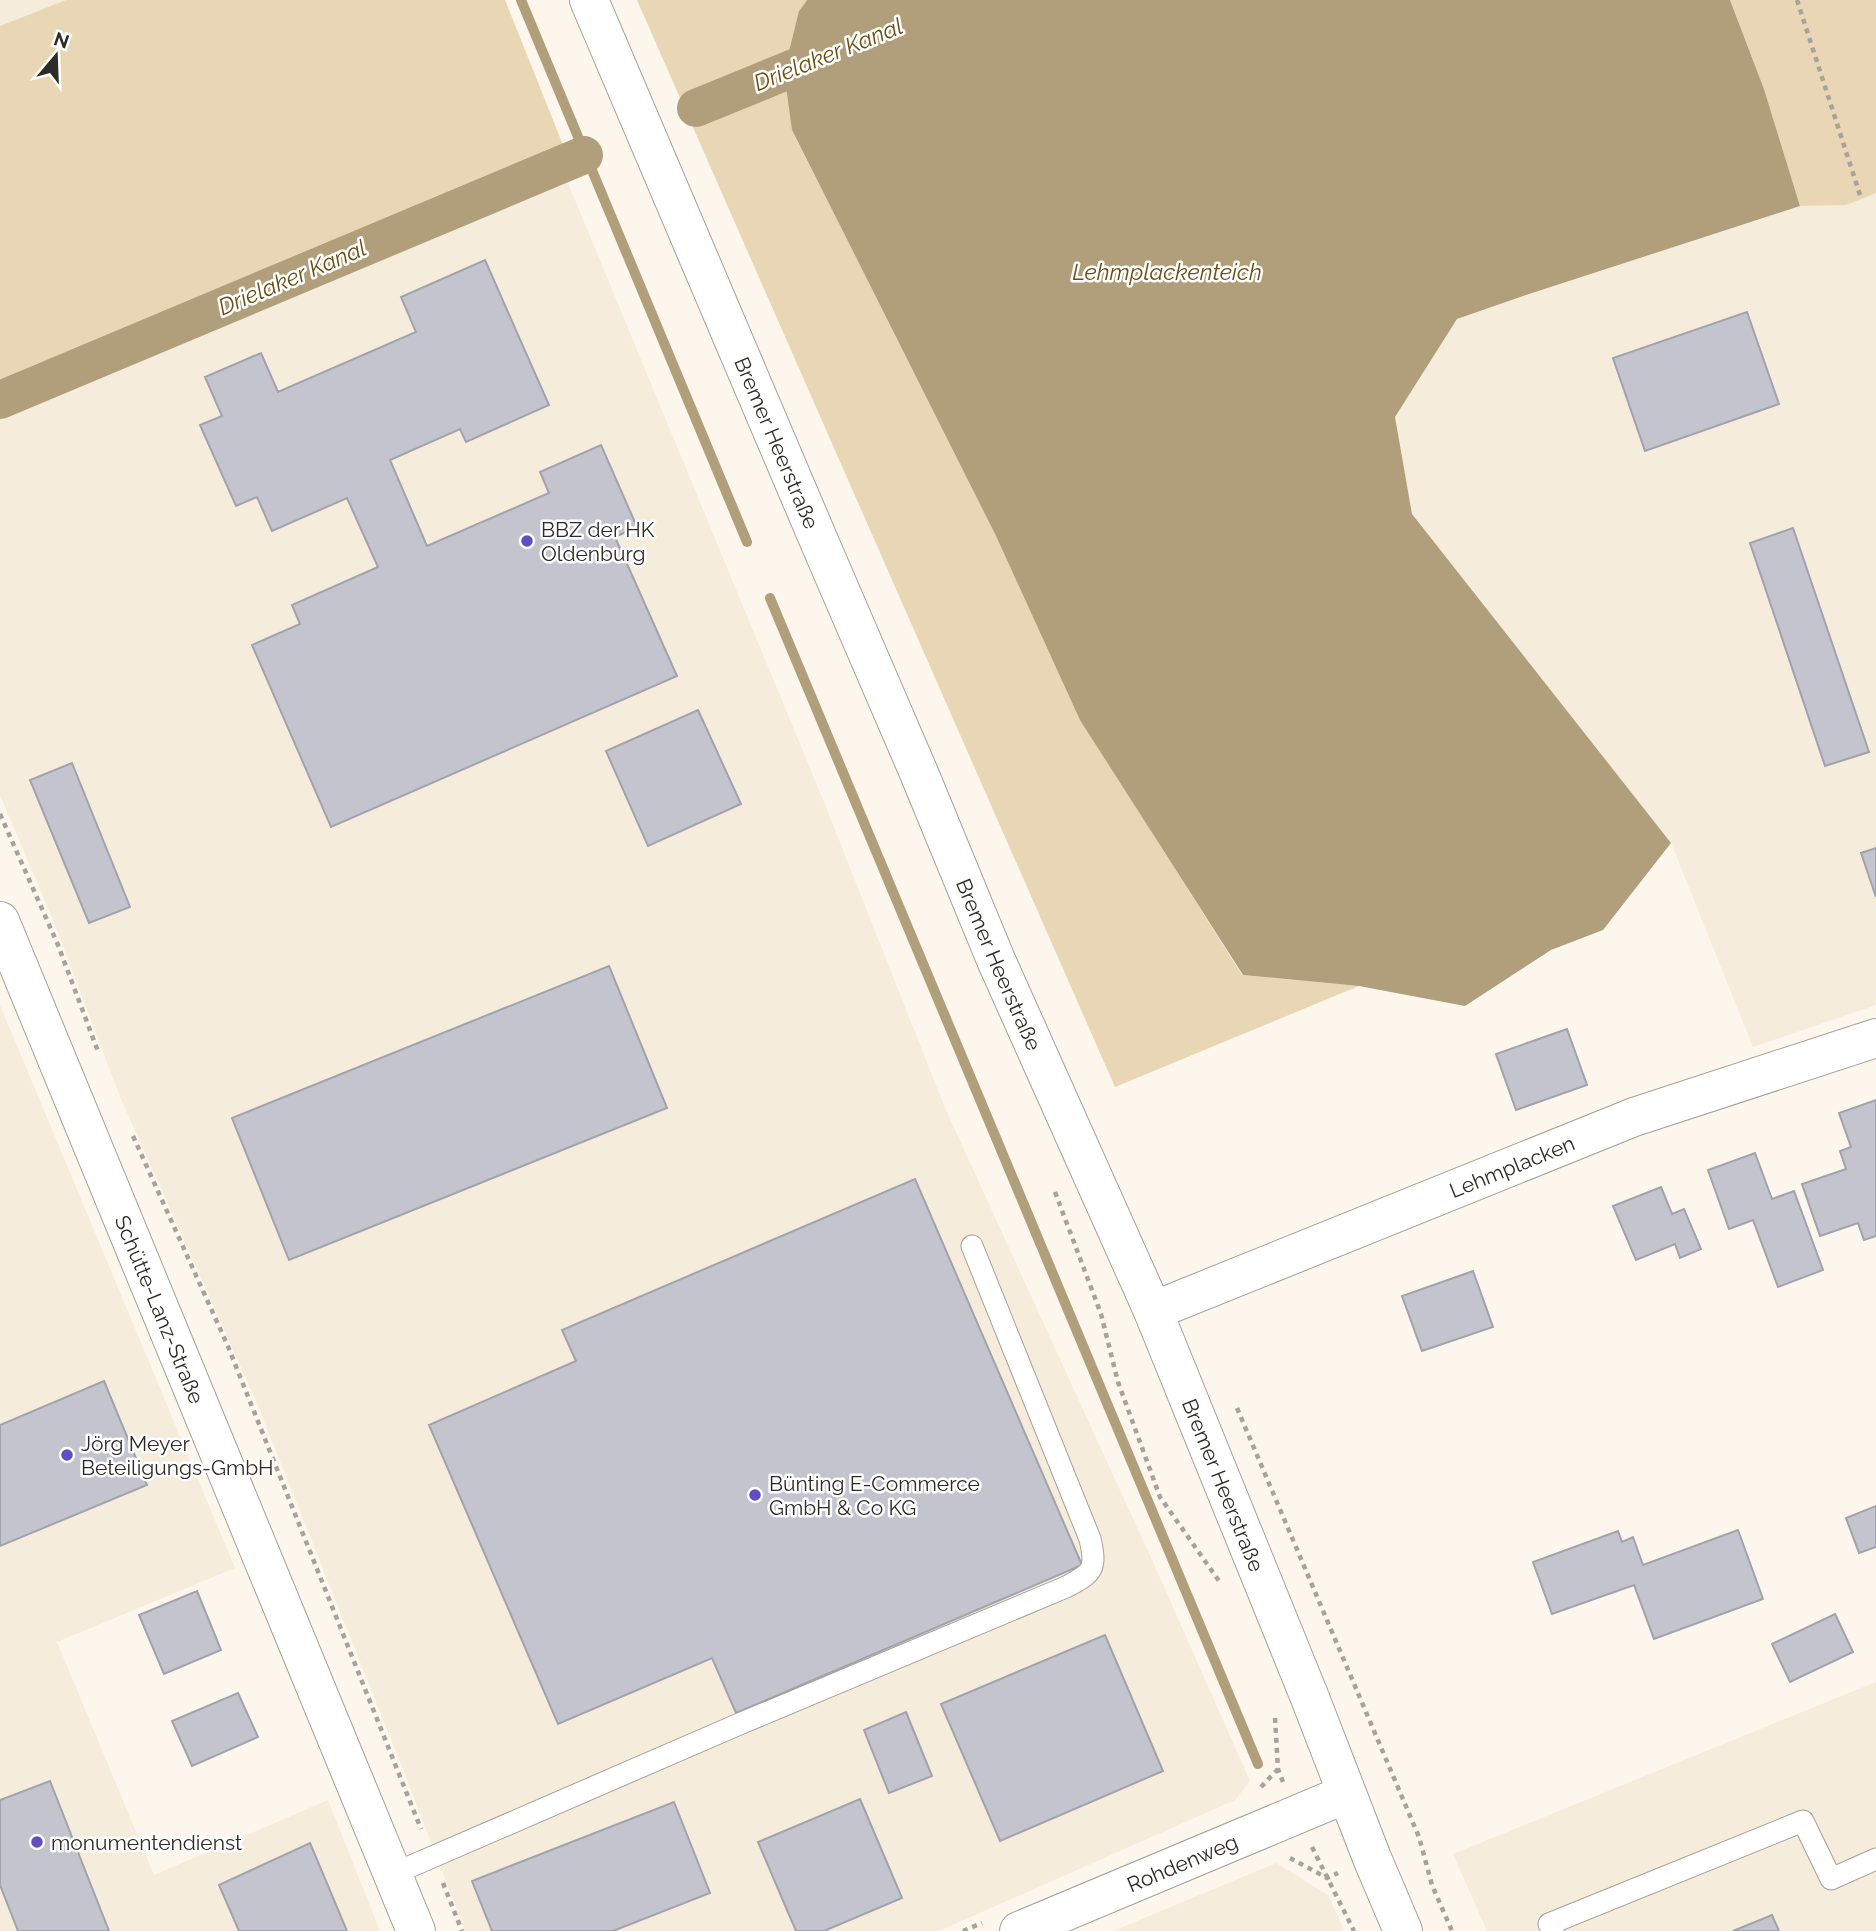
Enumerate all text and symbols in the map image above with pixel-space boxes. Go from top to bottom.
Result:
water label: Drielaker Kanal [750,12,906,96]
north arrow [21,21,91,91]
text: N [51,27,72,53]
water label: Drielaker Kanal [214,234,370,320]
water label: Lehmplackenteich [1072,258,1262,285]
street label: Bremer Heerstraße [730,353,825,532]
place label: BBZ der HK Oldenburg [541,517,655,566]
marker: BBZ der HK Oldenburg [519,533,535,549]
street label: Bremer Heerstraße [951,875,1047,1054]
street label: Lehmplacken [1446,1130,1578,1203]
street label: Schütte-Lanz-Straße [110,1212,210,1407]
street label: Bremer Heerstraße [1177,1395,1270,1575]
place label: Jörg Meyer Beteiligungs-GmbH [81,1431,274,1480]
marker: Jörg Meyer Beteiligungs-GmbH [59,1447,75,1463]
place label: Bünting E-Commerce GmbH & Co KG [769,1471,980,1520]
marker: Bünting E-Commerce GmbH & Co KG [747,1487,763,1503]
street label: Rohdenweg [1123,1828,1241,1897]
place label: monumentendienst [51,1830,242,1855]
marker: monumentendienst [29,1834,45,1850]

